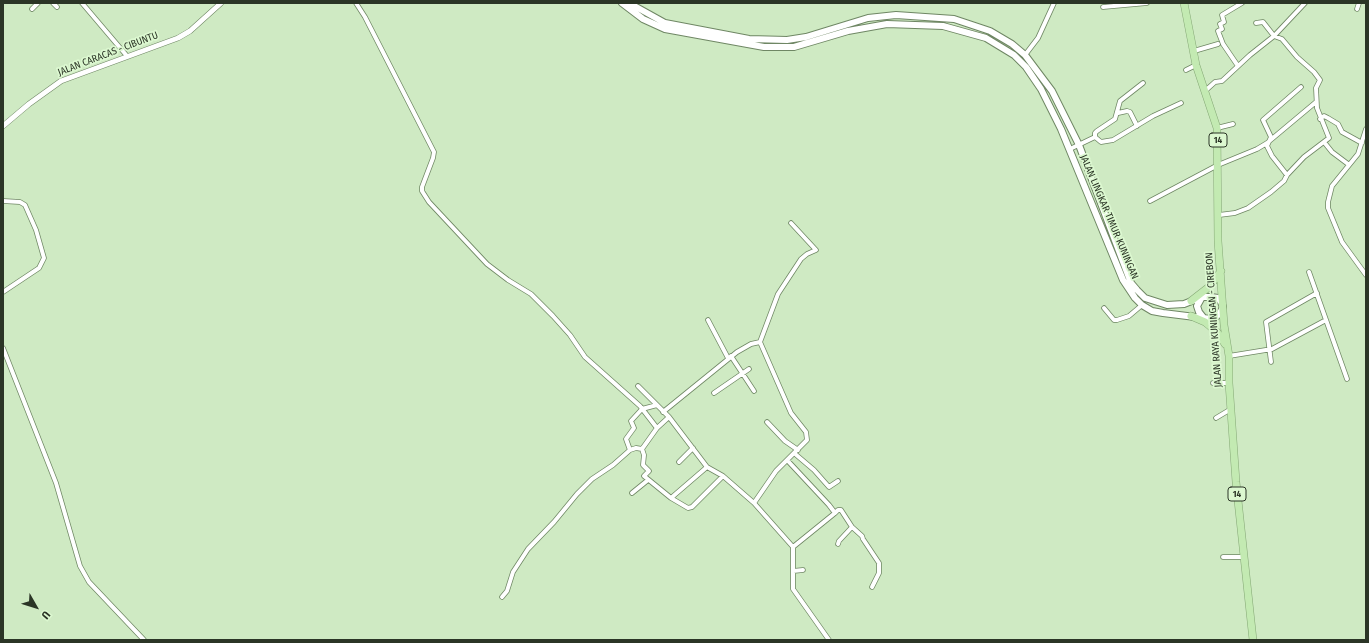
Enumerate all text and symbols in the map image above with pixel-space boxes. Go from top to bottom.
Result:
street label: JALAN CARACAS - CIBUNTU [56,29,160,79]
road number: 14 [1209,133,1227,147]
street label: JALAN LINGKAR TIMUR KUNINGAN [1077,153,1141,281]
street label: JALAN RAYA KUNINGAN - CIREBON [1203,252,1225,388]
road number: 14 [1228,487,1246,501]
north arrow [16,587,56,627]
text: U [39,608,53,621]

